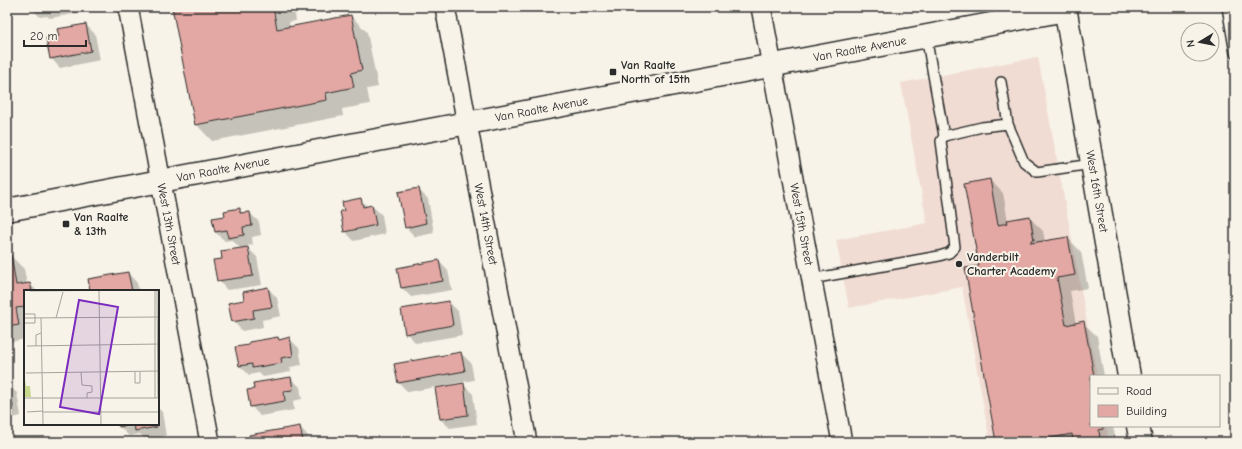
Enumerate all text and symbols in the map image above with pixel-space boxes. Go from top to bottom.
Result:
scale bar [24,22,86,48]
north arrow [1180,22,1220,62]
text: 20 m [30,29,58,43]
street label: Van Raalte Avenue [812,33,908,64]
text: N [1184,39,1198,48]
place label: Van Raalte North of 15th [621,58,690,86]
marker: Van Raalte North of 15th [608,67,618,77]
street label: Van Raalte Avenue [494,93,589,125]
street label: West 16th Street [1083,149,1111,234]
street label: Van Raalte Avenue [176,153,271,185]
street label: West 13th Street [154,182,184,267]
street label: West 14th Street [471,182,501,267]
street label: West 15th Street [787,182,816,267]
place label: Van Raalte & 13th [74,210,129,238]
marker: Van Raalte & 13th [61,219,71,229]
place label: Vanderbilt Charter Academy [967,250,1056,278]
marker: Vanderbilt Charter Academy [954,259,964,269]
inset map [24,290,159,425]
legend [1090,375,1220,427]
text: Road [1126,384,1152,398]
text: Building [1126,404,1167,418]

